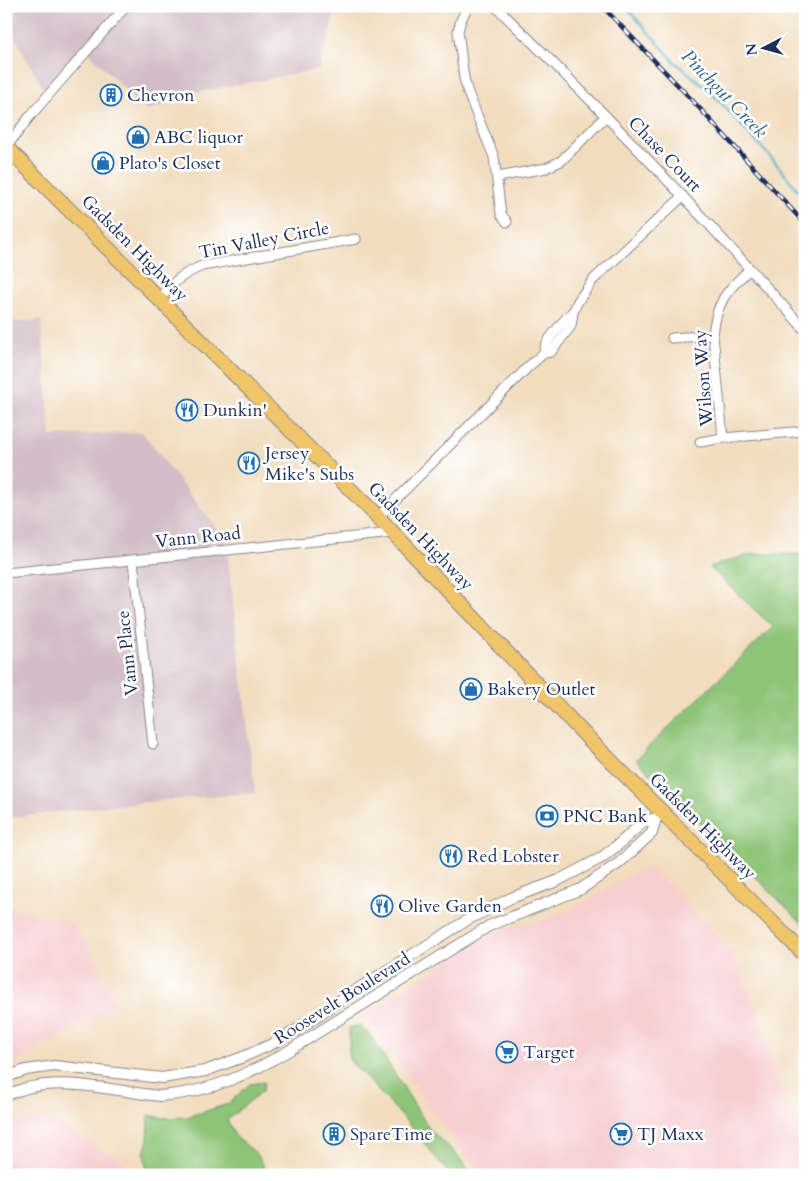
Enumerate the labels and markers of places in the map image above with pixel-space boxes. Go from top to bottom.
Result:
building icon: Chevron [99,83,123,107]
place label: Chevron [127,83,195,108]
shop icon: ABC liquor [126,125,150,149]
place label: ABC liquor [154,125,244,150]
shop icon: Plato's Closet [91,151,115,175]
place label: Plato's Closet [119,151,221,176]
restaurant icon: Dunkin' [175,398,199,422]
place label: Dunkin' [203,398,267,423]
place label: Jersey Mike's Subs [262,441,354,487]
restaurant icon: Jersey Mike's Subs [237,451,261,475]
shop icon: Bakery Outlet [459,677,483,701]
place label: Bakery Outlet [487,677,596,702]
bank icon: PNC Bank [535,804,559,828]
place label: PNC Bank [563,804,648,829]
restaurant icon: Red Lobster [439,844,463,868]
place label: Red Lobster [467,844,559,869]
restaurant icon: Olive Garden [370,894,394,918]
place label: Olive Garden [398,894,503,919]
supermarket icon: Target [495,1040,519,1064]
place label: Target [523,1040,575,1065]
building icon: SpareTime [322,1122,346,1146]
place label: SpareTime [350,1122,433,1147]
supermarket icon: TJ Maxx [609,1122,633,1146]
place label: TJ Maxx [637,1122,704,1147]

